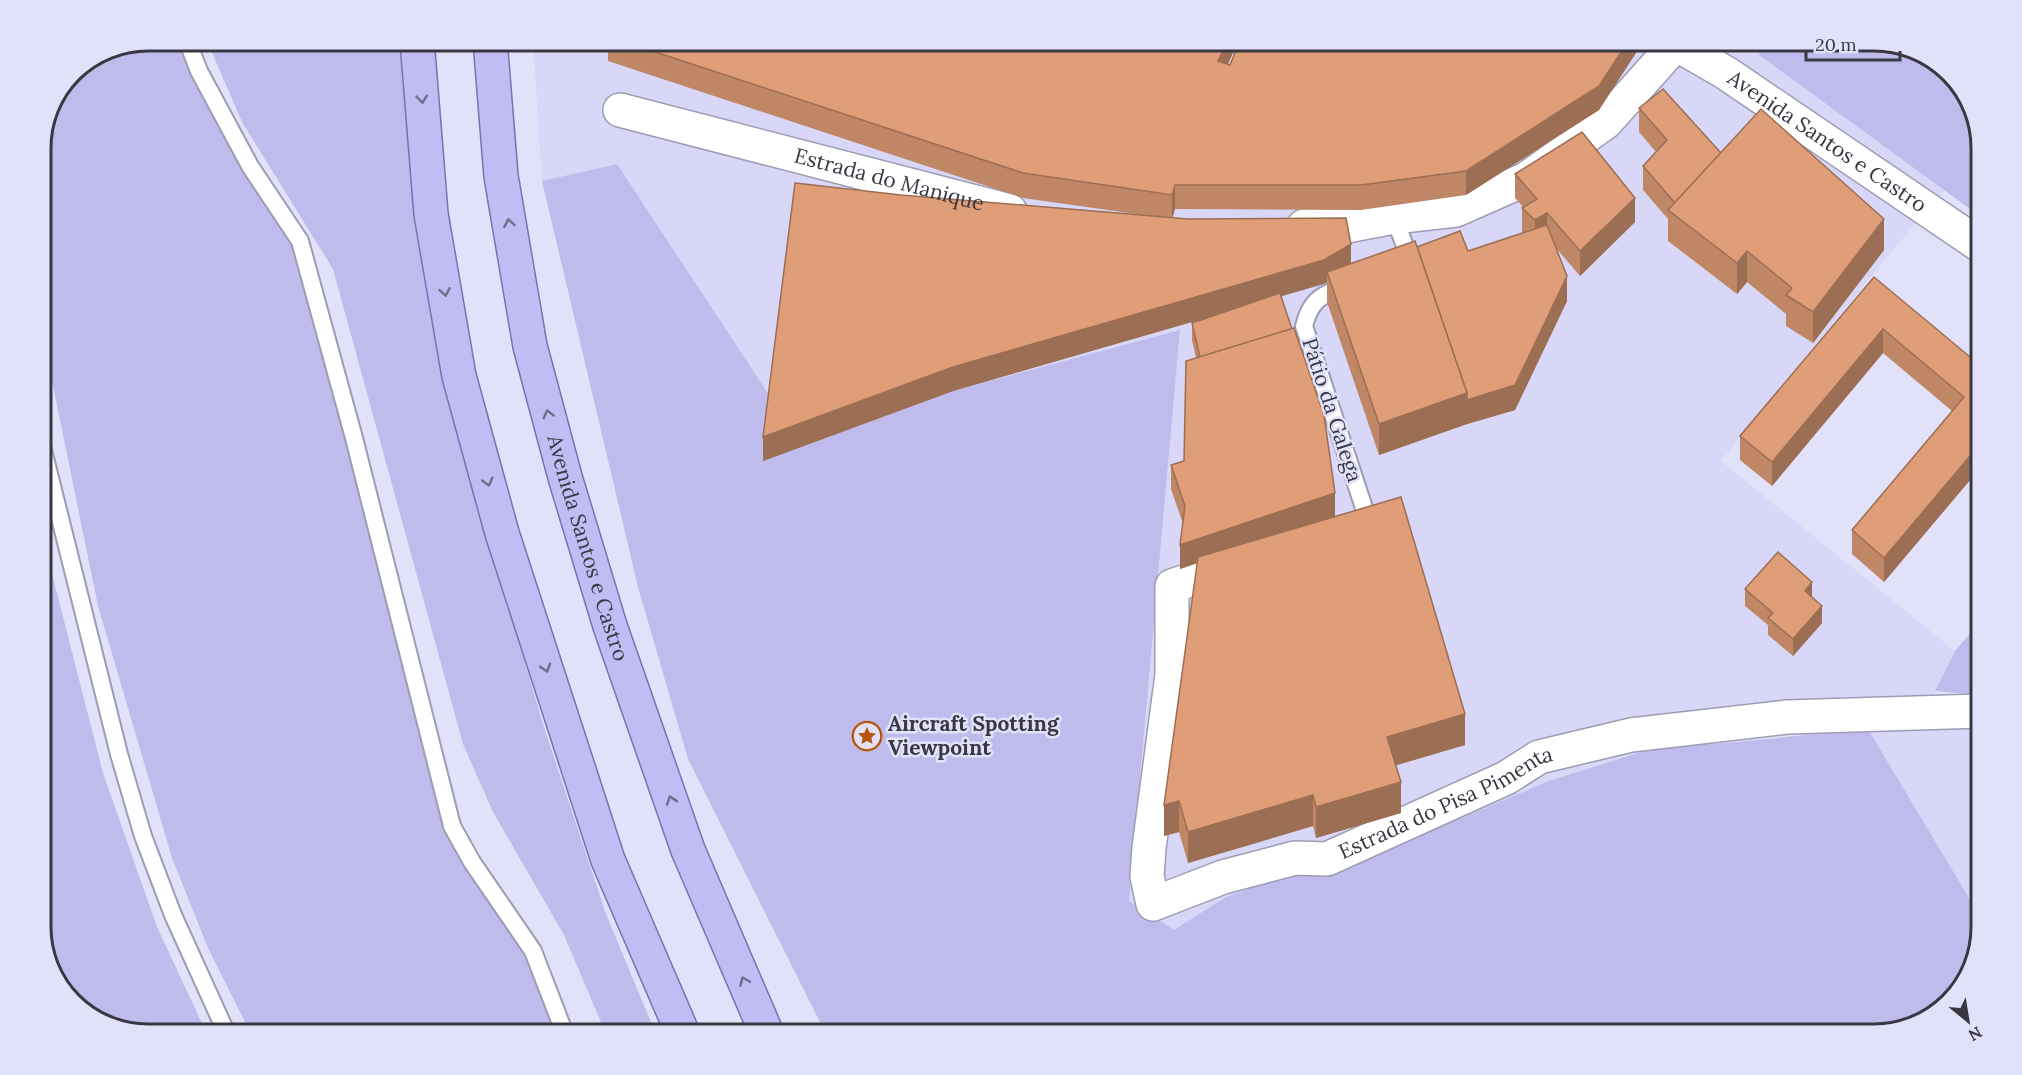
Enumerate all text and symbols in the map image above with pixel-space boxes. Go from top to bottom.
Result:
scale bar [1806,24,1900,62]
text: 20 m [1815,33,1857,56]
street label: Avenida Santos e Castro [1722,64,1932,218]
one-way arrow [415,94,428,103]
street label: Estrada do Manique [792,142,987,217]
one-way arrow [504,219,516,228]
one-way arrow [438,287,451,297]
street label: Pátio da Galega [1296,334,1369,486]
one-way arrow [543,409,555,420]
street label: Avenida Santos e Castro [541,431,635,665]
one-way arrow [481,477,494,487]
one-way arrow [539,662,551,673]
place label: Aircraft Spotting Viewpoint [888,710,1060,761]
place icon: Aircraft Spotting Viewpoint [851,720,883,752]
street label: Estrada do Pisa Pimenta [1334,740,1555,865]
one-way arrow [665,795,678,806]
one-way arrow [739,976,751,987]
north arrow [1938,991,1998,1051]
text: N [1965,1022,1986,1046]

